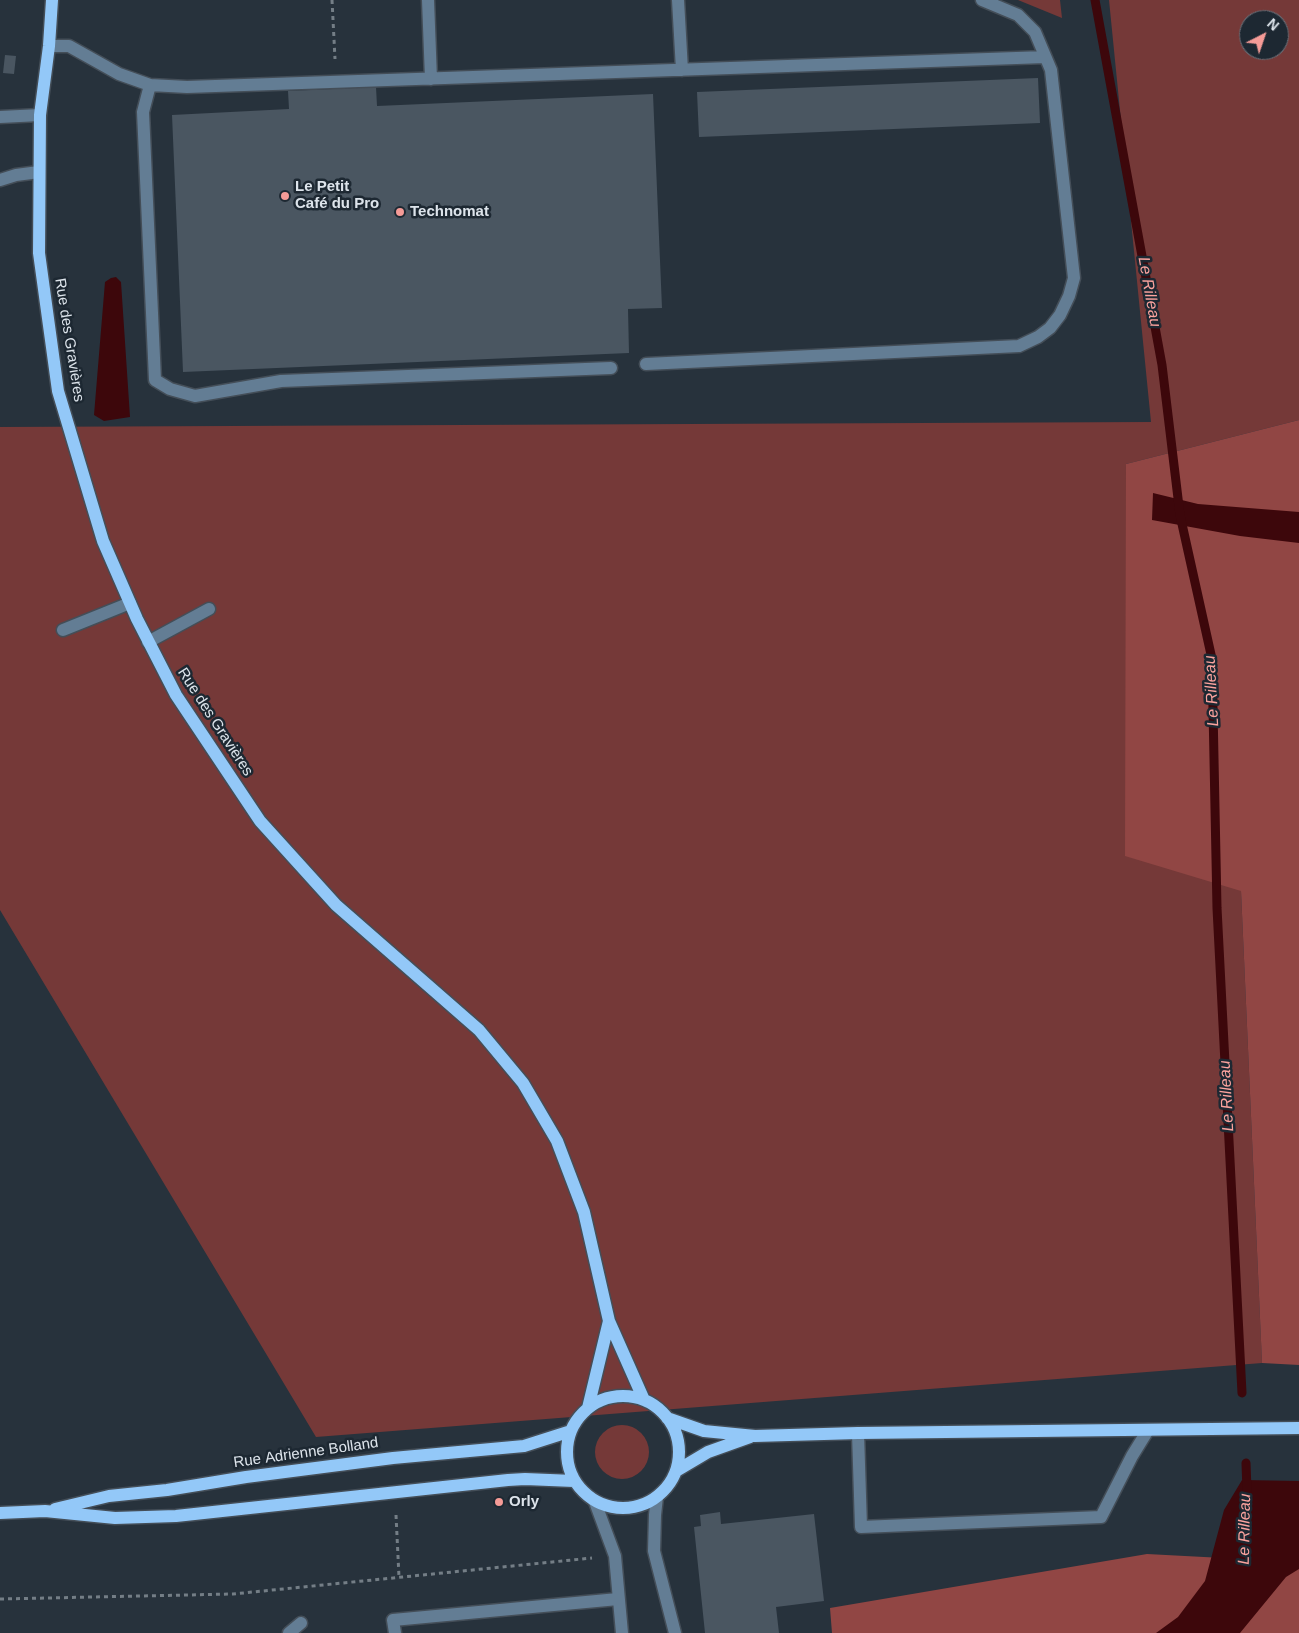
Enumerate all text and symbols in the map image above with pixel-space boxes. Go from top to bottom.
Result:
north arrow [1239,10,1289,60]
text: N [1264,15,1282,34]
place label: Le Petit Café du Pro [295,178,379,213]
marker: Le Petit Café du Pro [279,190,291,202]
place label: Technomat [410,203,489,221]
marker: Technomat [394,206,406,218]
water label: Le Rilleau [1133,255,1165,329]
street label: Rue des Gravières [50,277,88,403]
water label: Le Rilleau [1201,655,1223,727]
street label: Rue des Gravières [173,665,257,779]
water label: Le Rilleau [1216,1060,1238,1132]
street label: Rue Adrienne Bolland [232,1434,380,1472]
place label: Orly [509,1493,539,1511]
water label: Le Rilleau [1235,1493,1255,1565]
marker: Orly [493,1496,505,1508]

